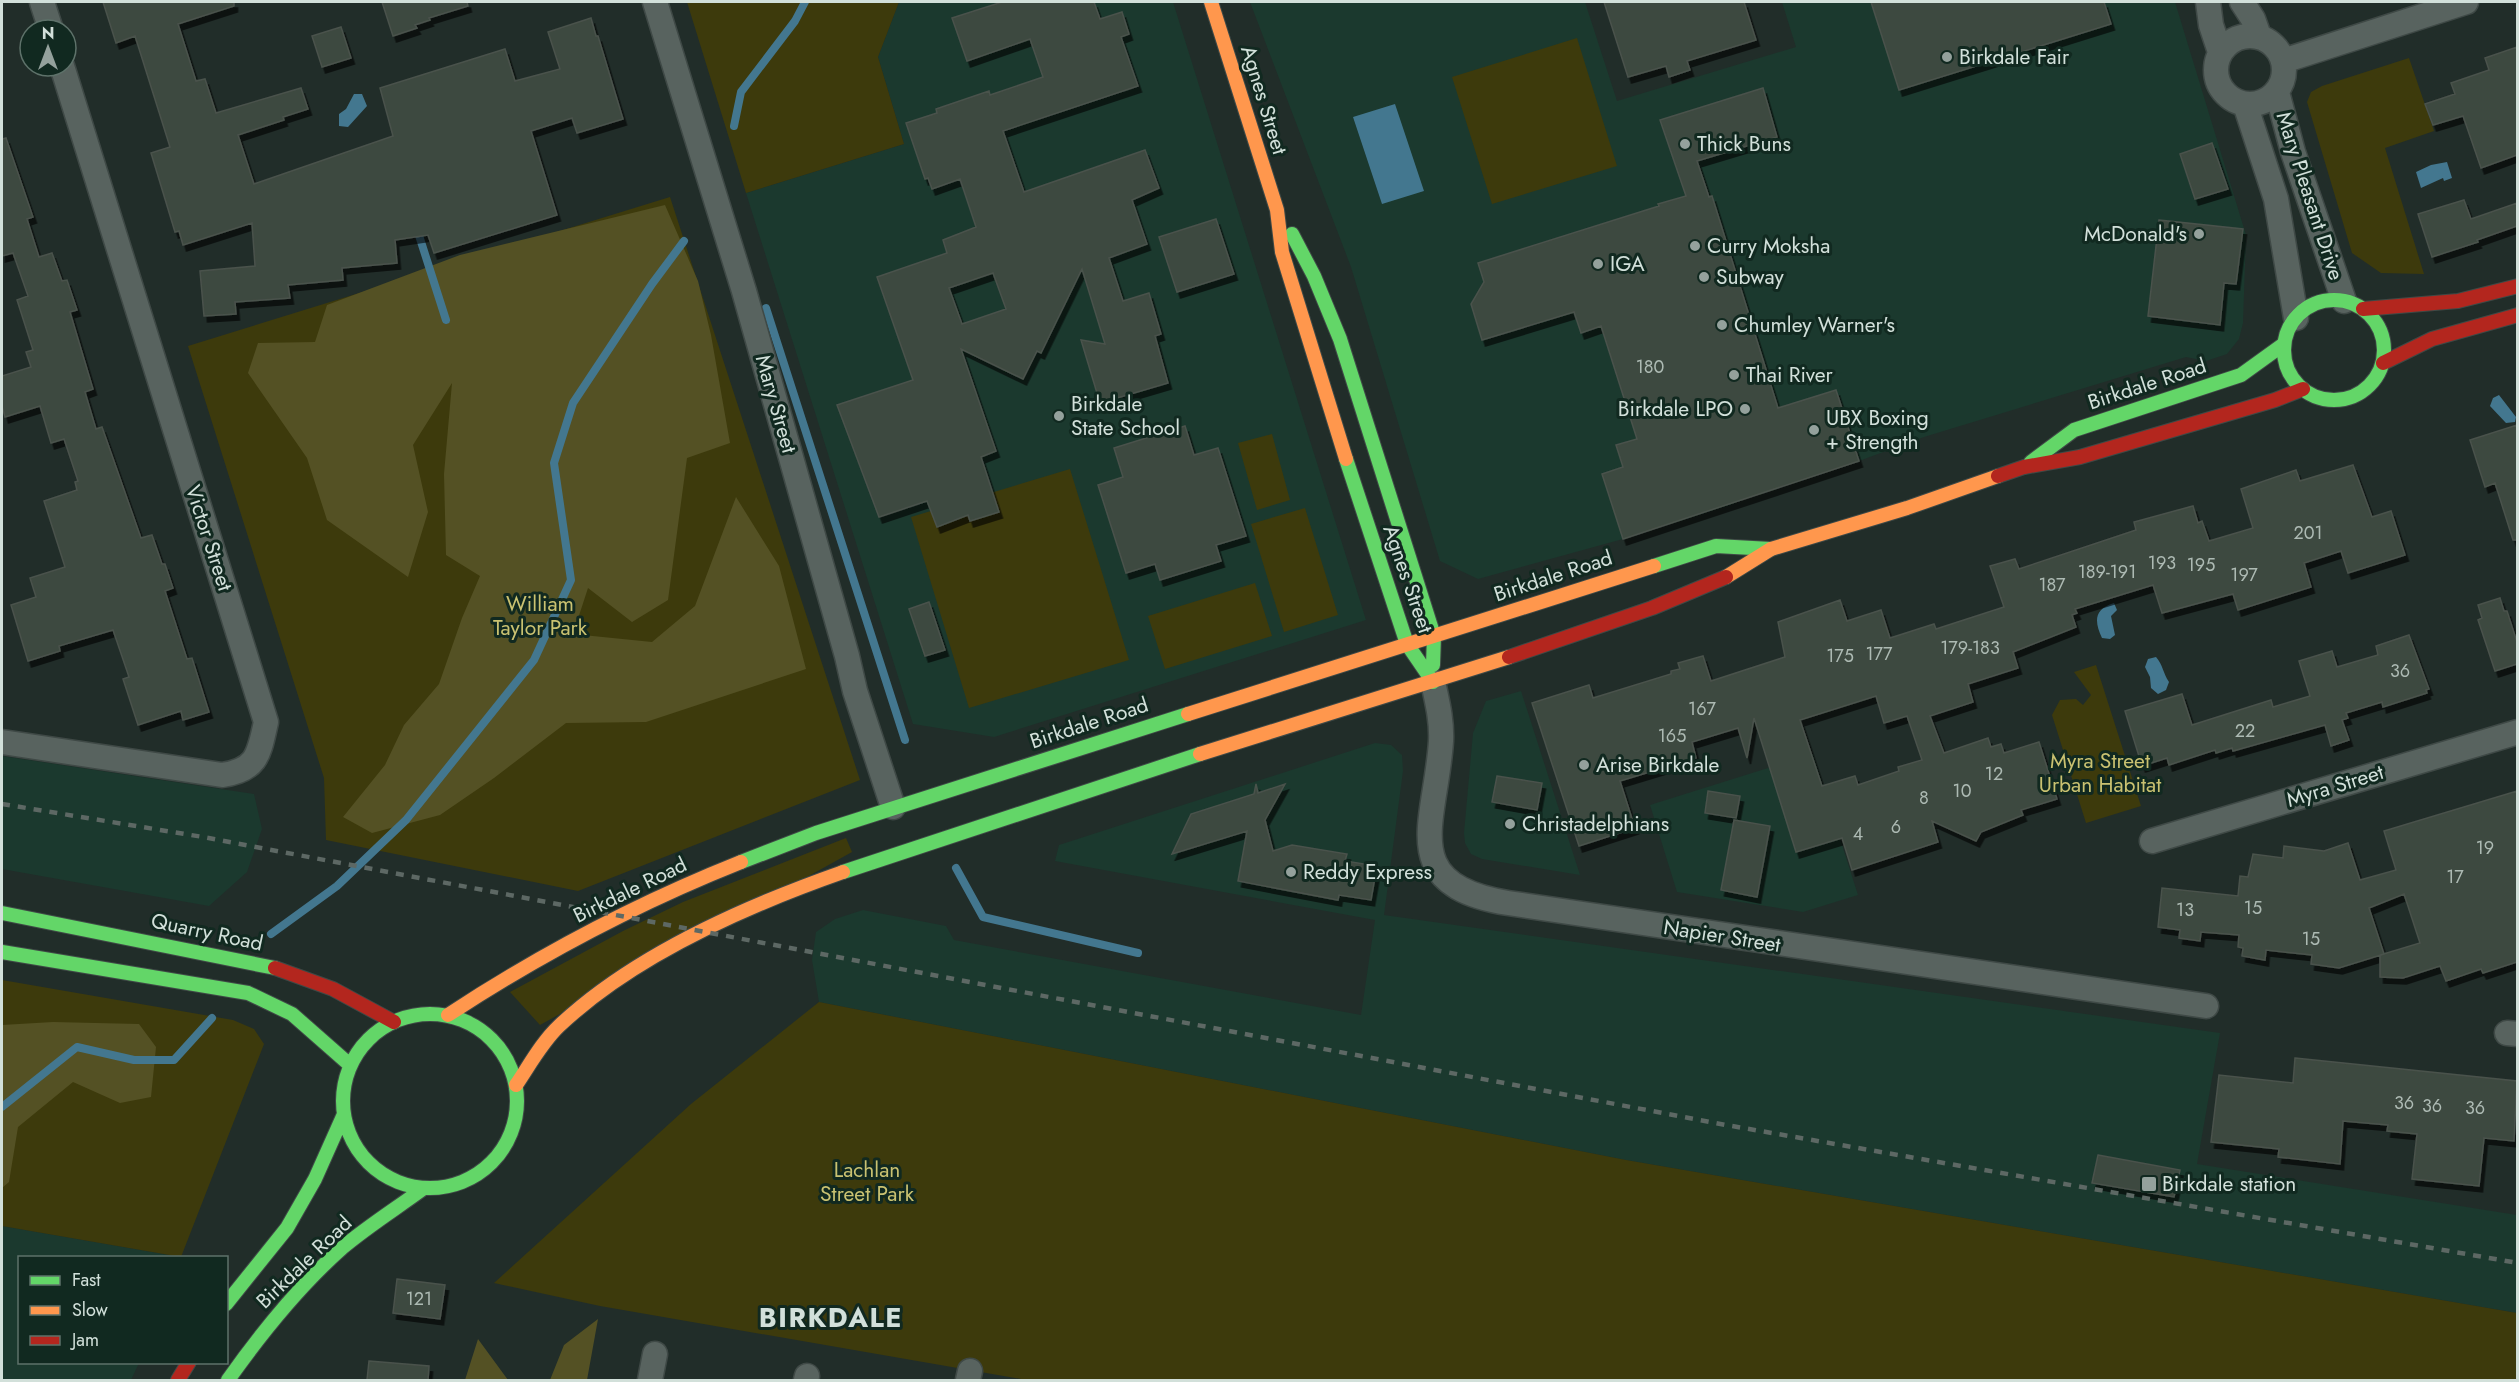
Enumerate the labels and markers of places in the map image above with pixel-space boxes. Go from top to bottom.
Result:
place label: Birkdale Fair [1959,42,2070,72]
marker: Birkdale Fair [1940,50,1954,64]
place label: Thick Buns [1697,129,1791,159]
marker: Thick Buns [1678,137,1692,151]
place label: McDonald's [2084,219,2187,249]
marker: McDonald's [2192,227,2206,241]
place label: Curry Moksha [1707,231,1830,261]
marker: Curry Moksha [1688,239,1702,253]
place label: IGA [1610,249,1645,279]
marker: IGA [1591,257,1605,271]
place label: Subway [1716,262,1784,292]
marker: Subway [1697,270,1711,284]
place label: Chumley Warner's [1734,310,1895,340]
marker: Chumley Warner's [1715,318,1729,332]
place label: Thai River [1746,360,1834,390]
marker: Thai River [1727,368,1741,382]
place label: Birkdale State School [1071,389,1180,443]
place label: Birkdale LPO [1618,394,1733,424]
marker: Birkdale LPO [1738,402,1752,416]
place label: UBX Boxing + Strength [1826,403,1929,457]
marker: Birkdale State School [1052,409,1066,423]
marker: UBX Boxing + Strength [1807,423,1821,437]
place label: Arise Birkdale [1596,750,1720,780]
marker: Arise Birkdale [1577,758,1591,772]
place label: Christadelphians [1522,809,1669,839]
marker: Christadelphians [1503,817,1517,831]
place label: Reddy Express [1303,857,1432,887]
marker: Reddy Express [1284,865,1298,879]
place label: Birkdale station [2162,1169,2296,1199]
marker: Birkdale station [2140,1175,2158,1193]

